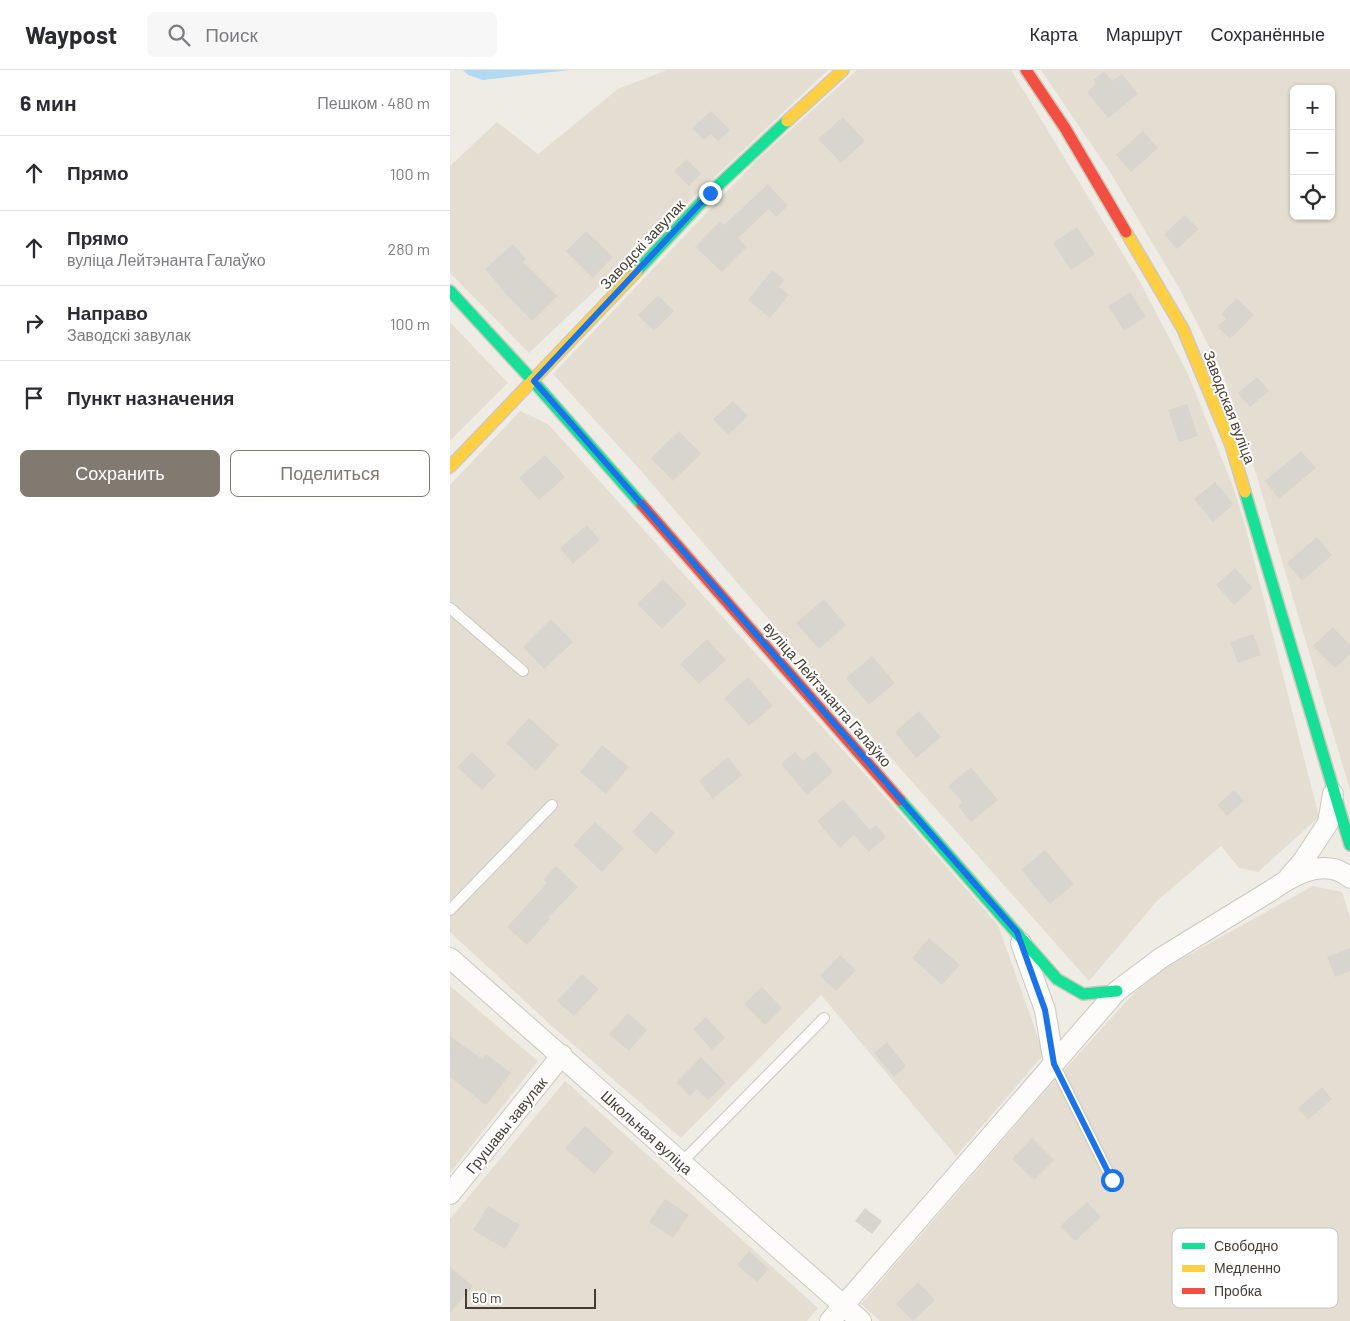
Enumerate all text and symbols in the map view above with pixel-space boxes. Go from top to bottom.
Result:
search box [147,12,497,57]
text: Waypost [25,20,117,49]
icon: search [165,21,193,49]
text: Поиск [205,23,258,46]
text: Карта [1030,23,1078,45]
text: Маршрут [1106,23,1182,45]
text: Сохранённые [1210,23,1325,45]
map controls [1290,85,1335,220]
button: + [1290,85,1335,130]
text: 6 мин [20,90,77,115]
text: Пешком · 480 m [317,93,430,112]
button: − [1290,130,1335,175]
icon: ahead [20,159,48,187]
text: Прямо [67,161,129,184]
text: 100 m [390,164,430,183]
button: locate [1290,175,1335,220]
route end [699,182,722,205]
street label: Заводскі завулак [596,195,688,293]
text: Прямо [67,226,129,249]
icon: ahead [20,234,48,262]
text: 280 m [388,239,430,258]
text: вуліца Лейтэнанта Галаўко [67,250,266,269]
text: Направо [67,301,148,324]
icon: right [20,309,48,337]
text: 100 m [390,314,430,333]
text: Заводскі завулак [67,325,191,344]
street label: Заводская вуліца [1200,348,1260,467]
icon: arrive [20,384,48,412]
text: Пункт назначения [67,386,234,409]
button: Сохранить [20,450,220,497]
button: Поделиться [230,450,430,497]
street label: вуліца Лейтэнанта Галаўко [760,618,896,770]
street label: Грушавы завулак [462,1073,551,1177]
street label: Школьная вуліца [598,1086,697,1178]
route start [1101,1169,1124,1192]
legend [1172,1228,1338,1308]
text: Свободно [1214,1237,1279,1254]
text: Медленно [1214,1259,1281,1276]
text: Пробка [1214,1282,1262,1299]
scale bar [465,1286,596,1309]
text: 50 m [472,1289,501,1306]

